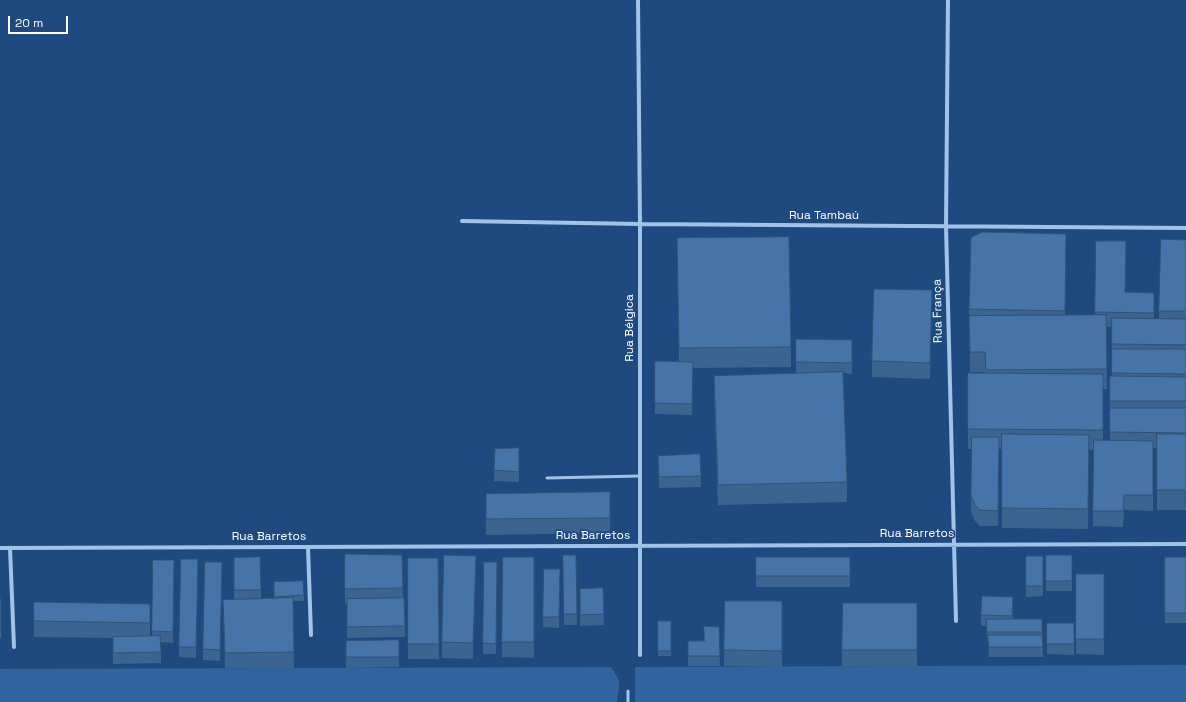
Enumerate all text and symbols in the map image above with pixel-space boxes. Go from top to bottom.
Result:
scale bar [10,8,70,34]
text: 20 m [15,15,43,31]
street label: Rua Tambaú [789,209,859,223]
street label: Rua França [930,279,946,343]
street label: Rua Bélgica [623,294,637,362]
street label: Rua Barretos [880,527,954,541]
street label: Rua Barretos [556,529,630,543]
street label: Rua Barretos [232,530,306,544]

